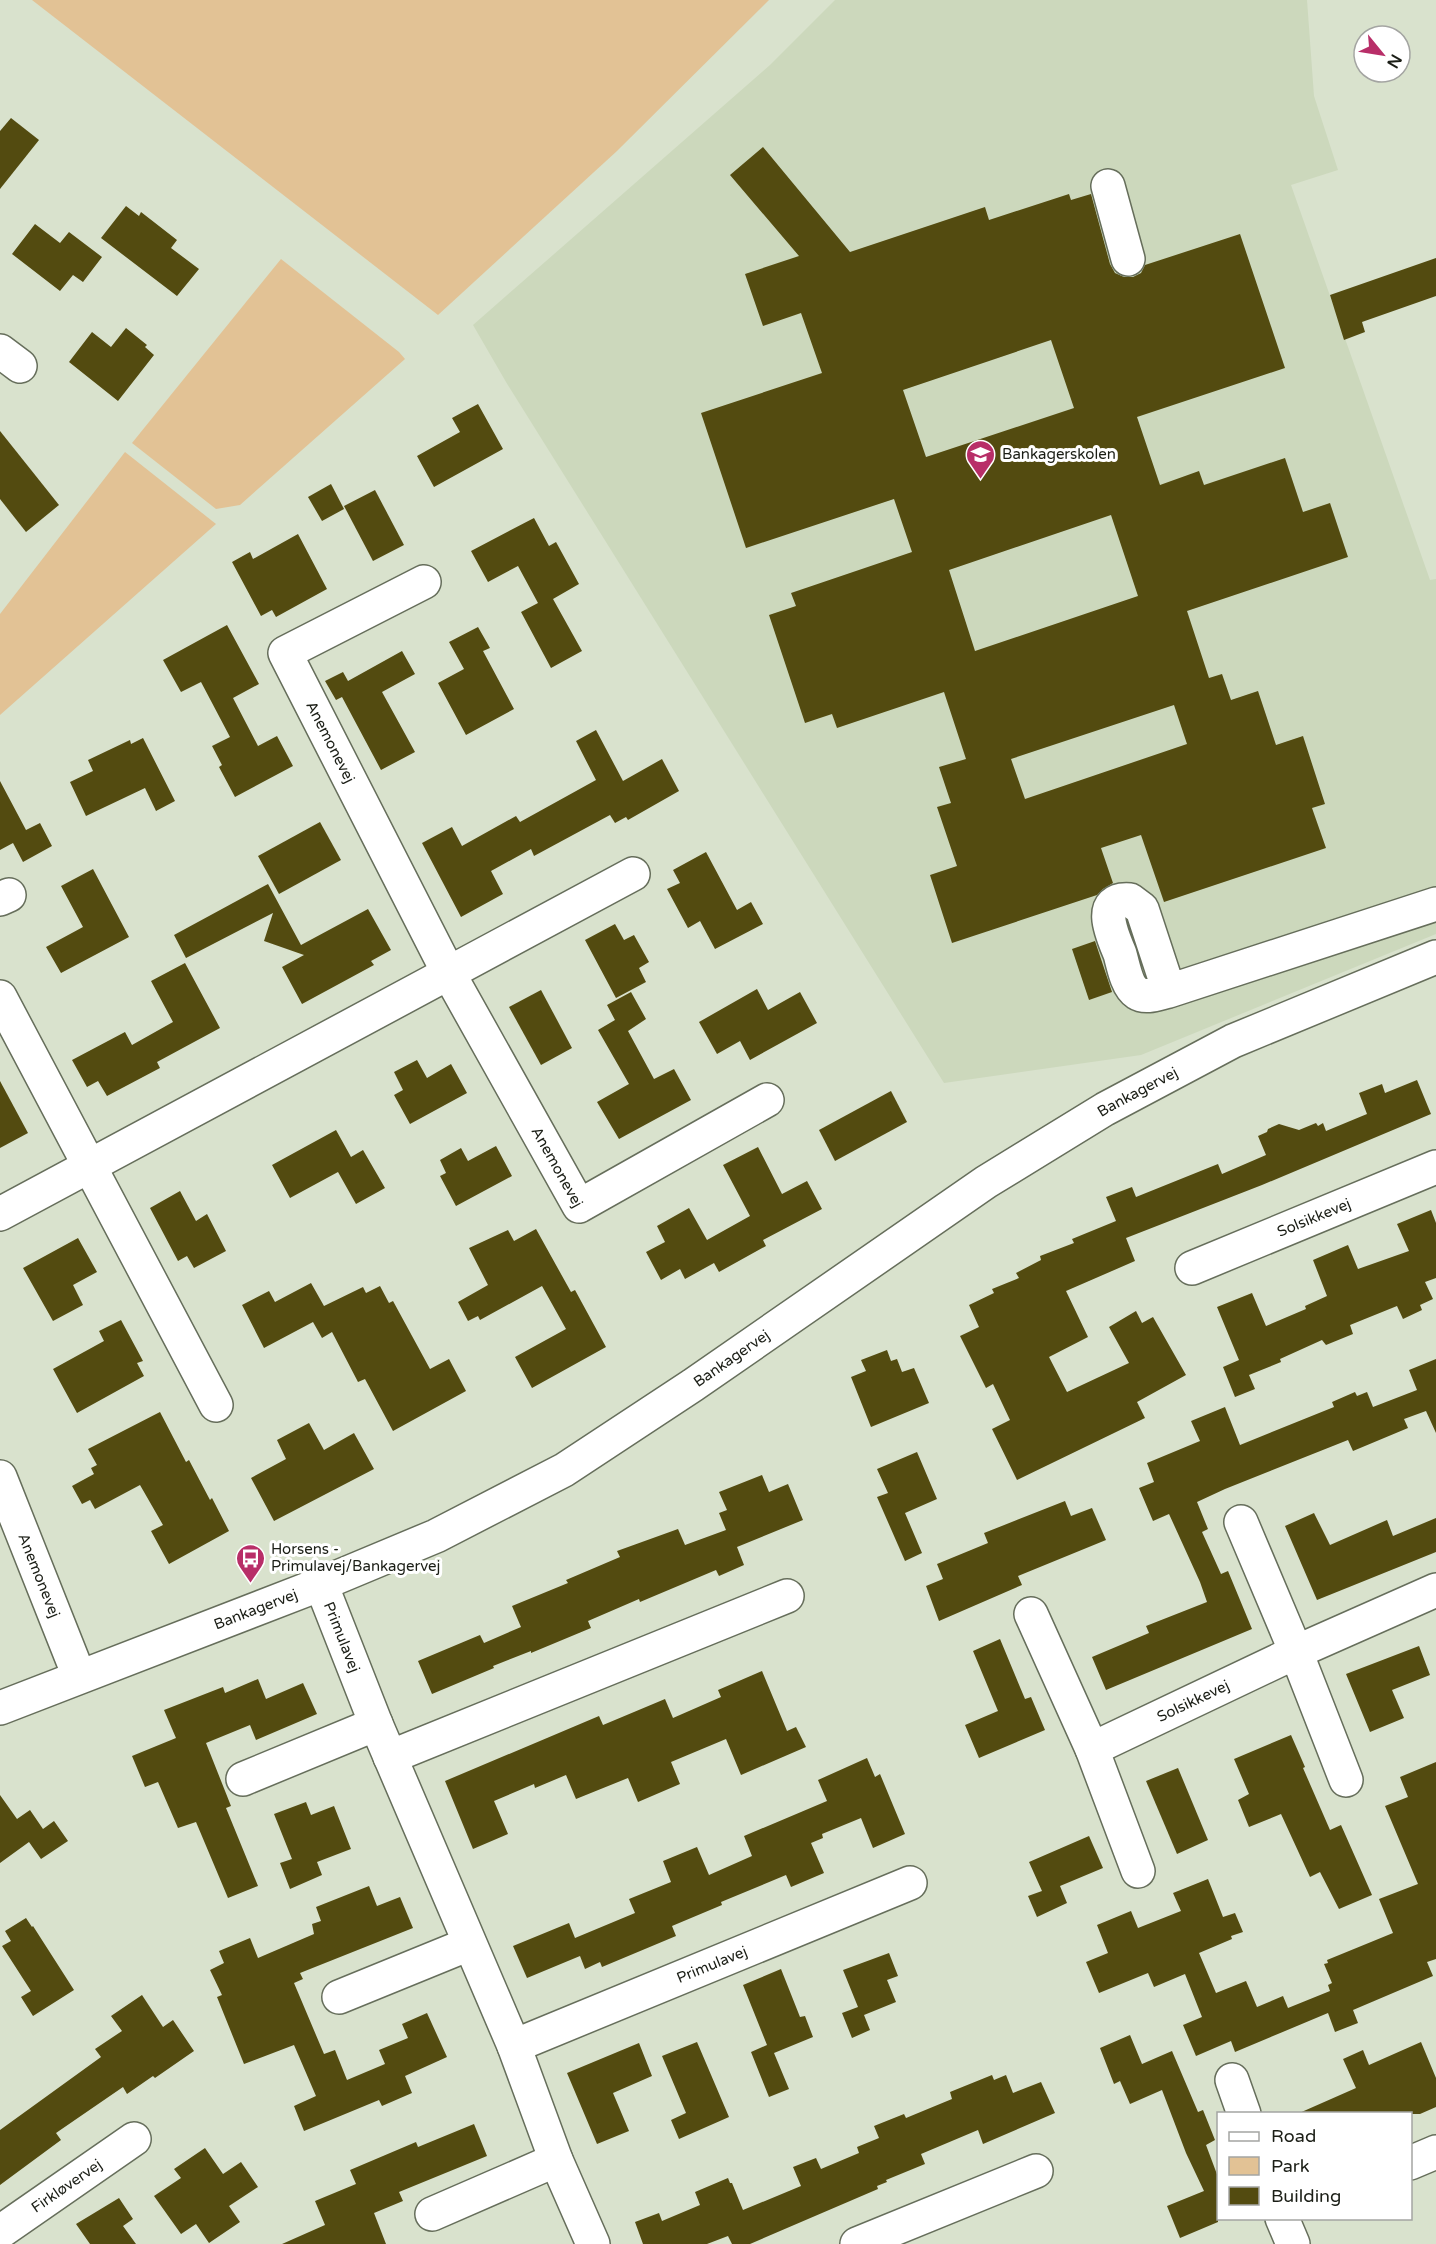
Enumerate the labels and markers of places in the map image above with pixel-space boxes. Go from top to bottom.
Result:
school or university icon: Bankagerskolen [965,438,997,480]
place label: Bankagerskolen [1002,445,1116,463]
place label: Horsens - Primulavej/Bankagervej [271,1540,440,1575]
bus stop icon: Horsens - Primulavej/Bankagervej [234,1542,266,1584]

